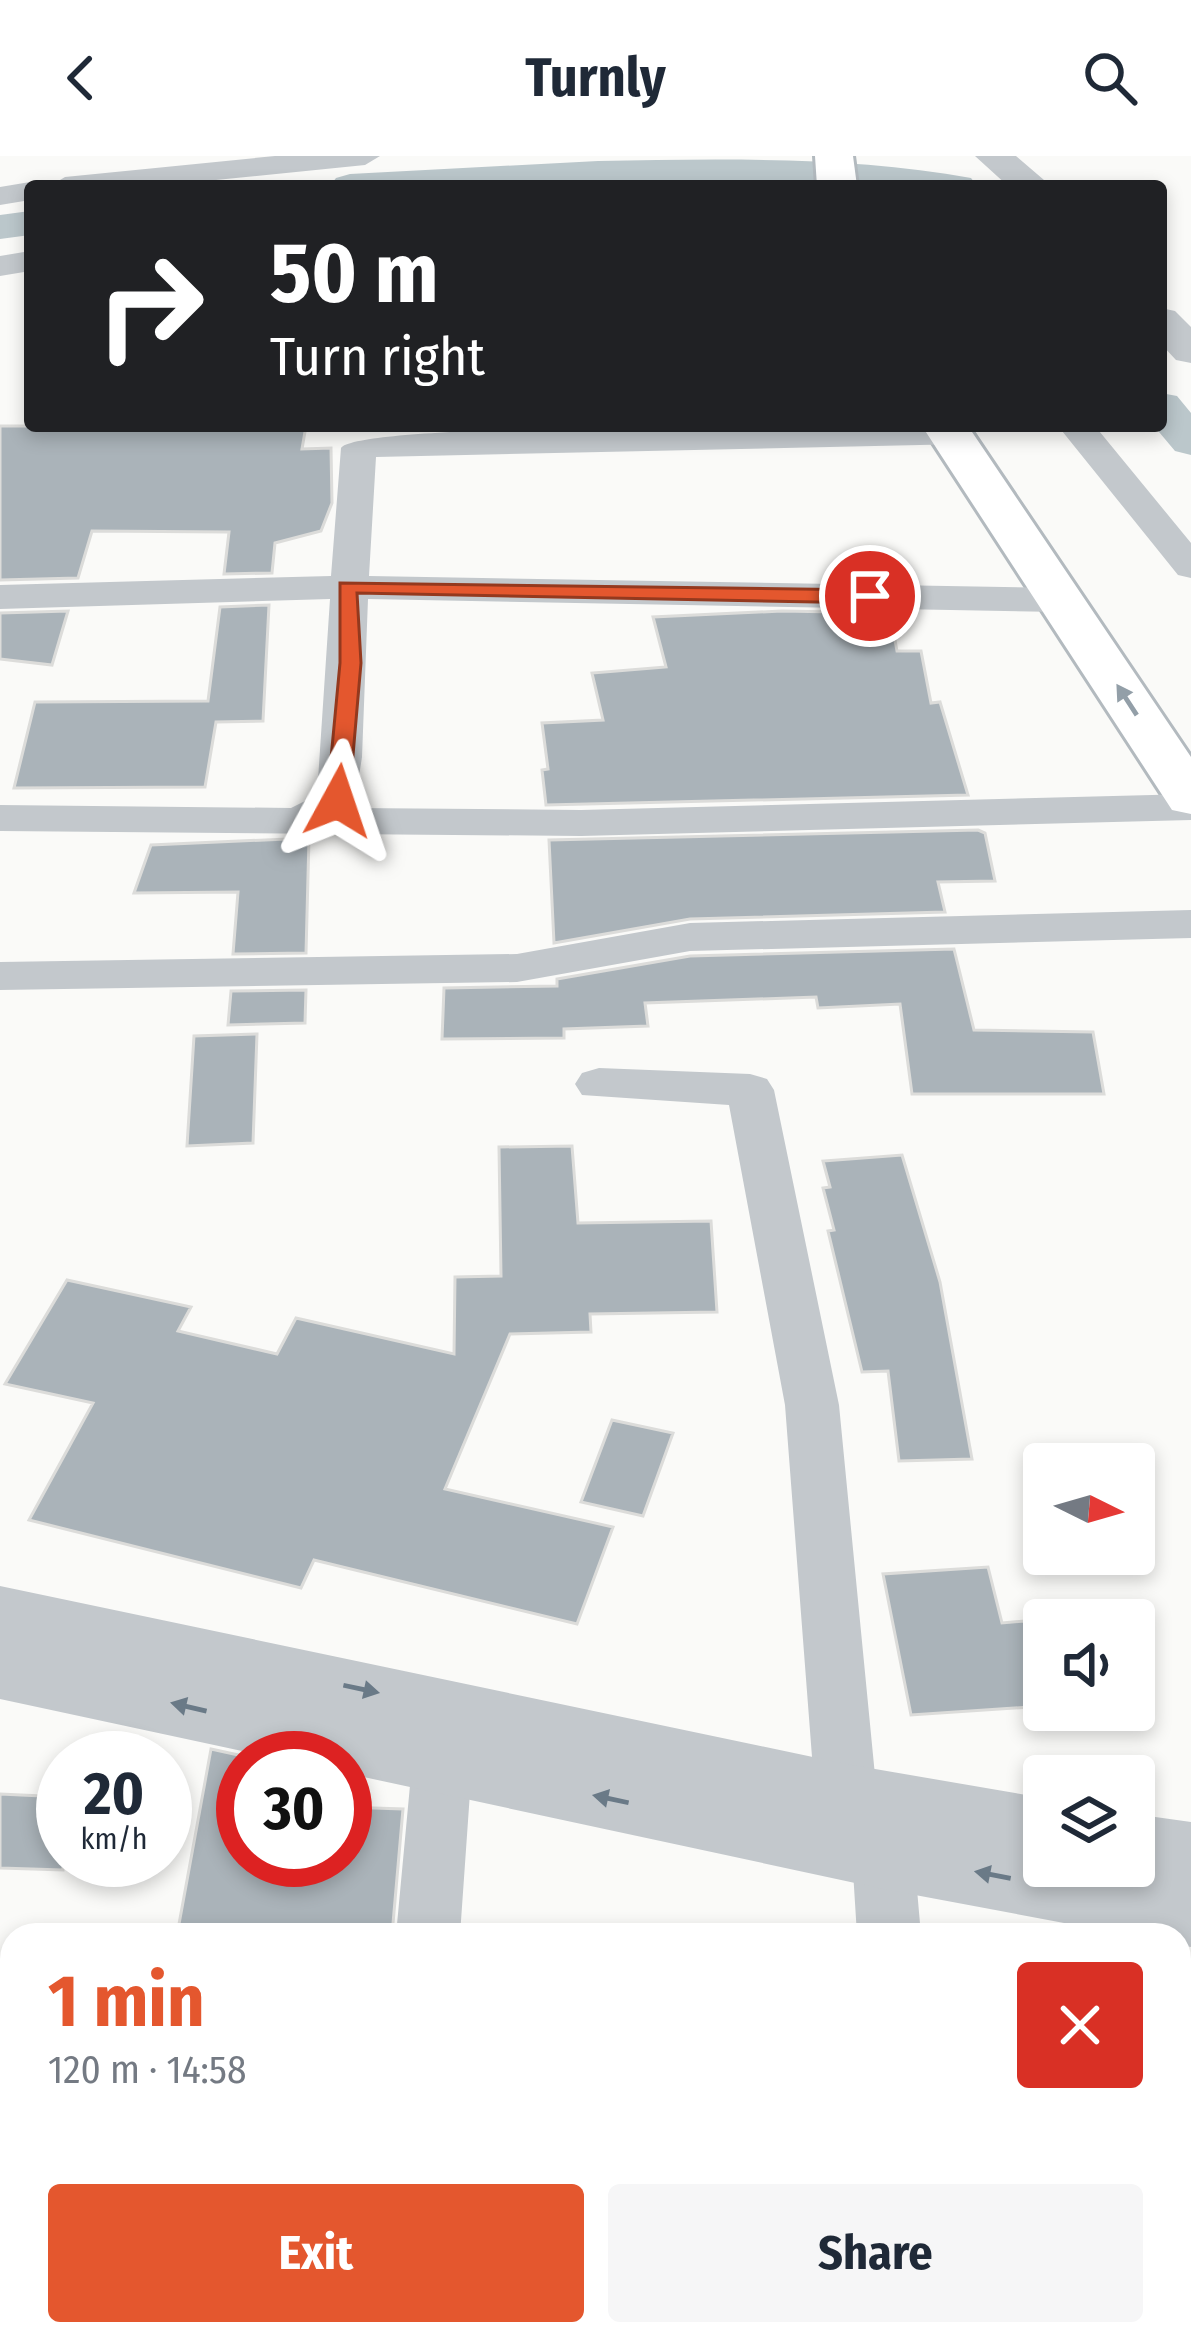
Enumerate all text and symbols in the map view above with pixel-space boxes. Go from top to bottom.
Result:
icon: back [48,45,114,111]
icon: search [1077,45,1143,111]
text: Turnly [525,46,666,110]
text: 50 m [270,223,439,324]
icon: right [72,228,228,384]
text: Turn right [270,325,485,389]
pin [819,545,921,647]
icon: arrive [837,563,903,629]
one-way arrow [1116,684,1138,716]
position arrow [275,738,401,864]
north arrow [1023,1443,1155,1575]
map controls [1023,1443,1155,1887]
button: sound [1023,1599,1155,1731]
one-way arrow [343,1681,381,1700]
one-way arrow [169,1697,207,1716]
speed limit sign: 30 [216,1731,372,1887]
button: layers [1023,1755,1155,1887]
text: 20 [84,1758,144,1830]
one-way arrow [592,1789,629,1808]
text: km/h [81,1821,147,1857]
one-way arrow [974,1865,1012,1884]
text: 1 min [48,1959,205,2045]
button: close [1017,1962,1143,2088]
text: 120 m · 14:58 [48,2047,246,2093]
button: Exit [48,2184,584,2322]
button: Share [608,2184,1143,2322]

